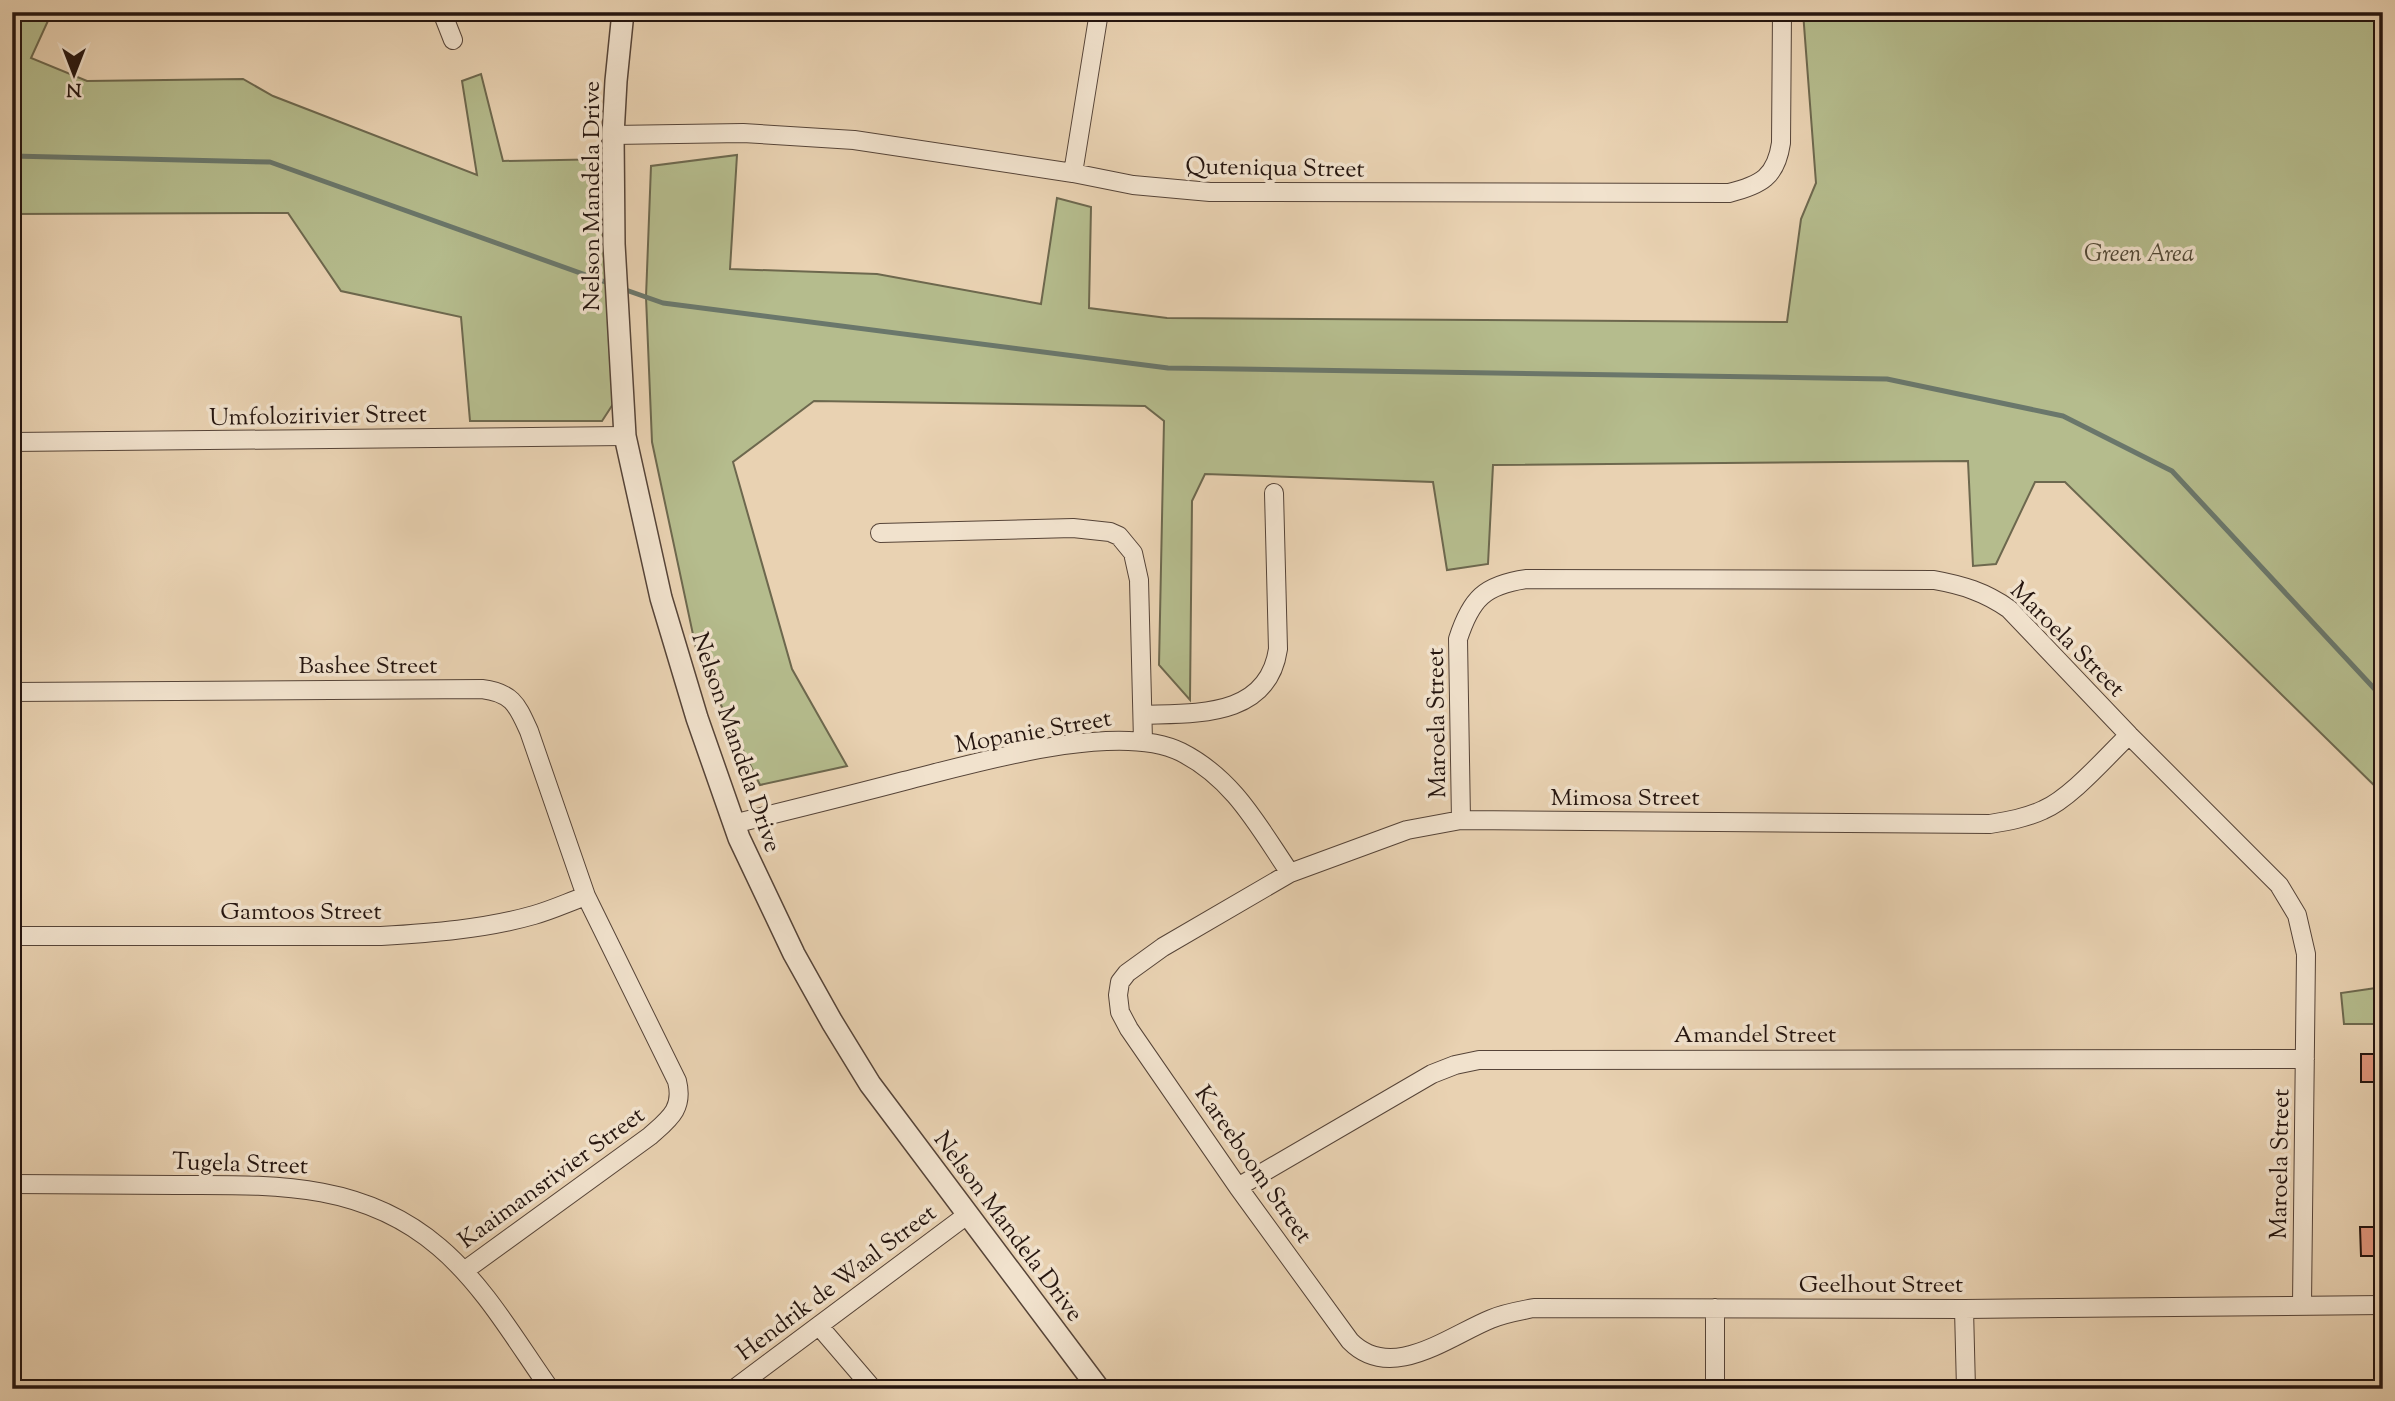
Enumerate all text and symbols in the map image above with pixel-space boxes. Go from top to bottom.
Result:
north arrow [38,38,108,108]
text: N [66,75,82,102]
street label: Nelson Mandela Drive [576,81,610,311]
street label: Quteniqua Street [1185,150,1365,188]
park label: Green Area [2084,238,2194,272]
street label: Umfolozirivier Street [209,398,427,436]
street label: Maroela Street [2001,575,2132,706]
street label: Nelson Mandela Drive [682,628,789,857]
street label: Maroela Street [1420,647,1456,799]
street label: Bashee Street [299,650,437,684]
street label: Mopanie Street [953,702,1114,763]
street label: Mimosa Street [1550,782,1700,816]
street label: Gamtoos Street [220,896,382,930]
street label: Amandel Street [1674,1019,1836,1053]
street label: Kareeboom Street [1185,1079,1319,1251]
street label: Maroela Street [2263,1088,2299,1240]
street label: Kaaimansrivier Street [452,1099,652,1258]
street label: Nelson Mandela Drive [924,1125,1090,1329]
street label: Tugela Street [171,1146,309,1184]
street label: Hendrik de Waal Street [730,1197,944,1370]
street label: Geelhout Street [1799,1269,1963,1303]

